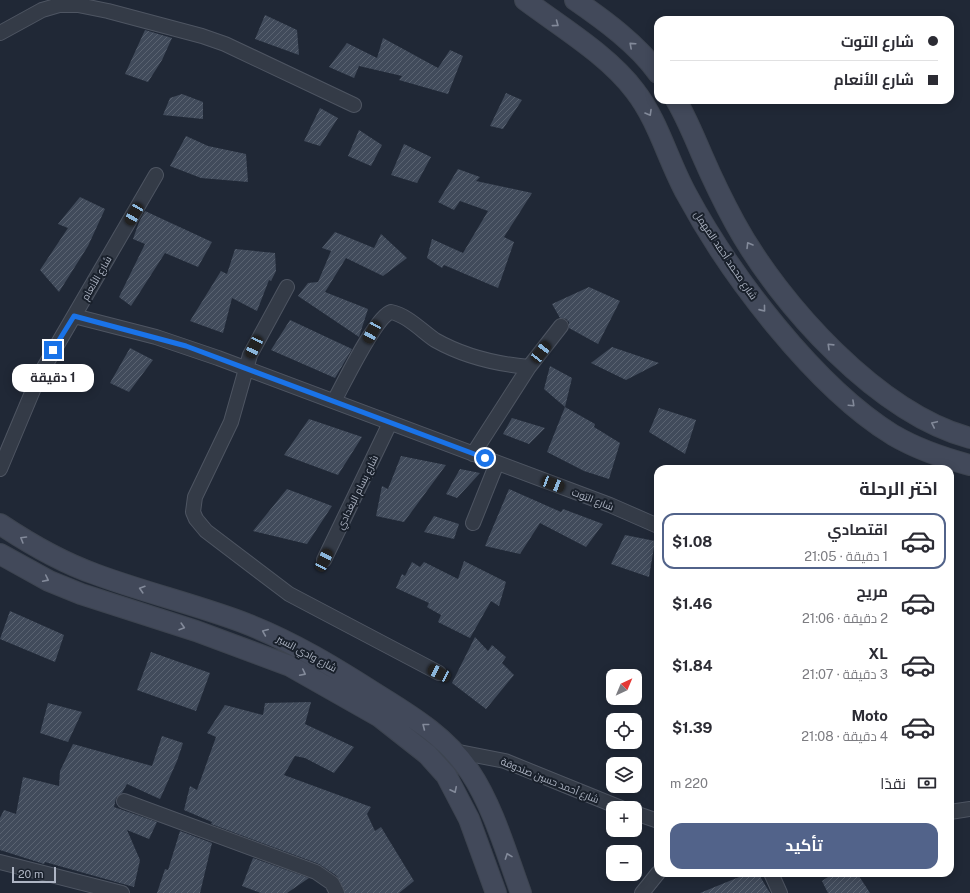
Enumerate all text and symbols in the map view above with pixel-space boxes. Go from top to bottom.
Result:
one-way arrow [552,19,559,26]
text: شارع التوت [841,33,914,50]
one-way arrow [629,42,636,49]
text: شارع الأنعام [834,71,914,88]
one-way arrow [645,109,652,116]
car [123,201,145,227]
street label: شارع محمد أحمد المهمل [691,208,760,302]
one-way arrow [746,242,753,249]
street label: شارع الأنعام [79,254,115,303]
one-way arrow [759,305,766,312]
car [361,319,383,345]
car [243,334,265,360]
car [529,339,553,365]
route end [44,341,62,359]
one-way arrow [827,343,835,351]
callout: 1 دقيقة [12,364,94,392]
text: 1 دقيقة [30,370,76,385]
one-way arrow [847,399,855,407]
one-way arrow [930,421,938,429]
route start [476,449,494,467]
street label: شارع بسام البغدادي [334,453,382,532]
car [540,474,566,494]
text: اختر الرحلة [859,478,938,499]
street label: شارع التوت [570,486,616,513]
text: اقتصادي [828,521,888,538]
icon: car [900,523,936,559]
text: $1.08 [672,533,712,550]
one-way arrow [20,536,27,543]
car [313,547,335,573]
text: 1 دقيقة · 21:05 [804,549,888,564]
one-way arrow [42,574,50,582]
text: مريح [856,583,888,600]
one-way arrow [139,585,146,594]
icon: car [900,585,936,621]
text: $1.46 [672,595,712,612]
text: 2 دقيقة · 21:06 [802,611,888,626]
one-way arrow [178,622,185,631]
one-way arrow [261,629,269,637]
street label: شارع وادي السير [273,632,339,676]
text: XL [869,645,888,662]
icon: car [900,647,936,683]
text: $1.84 [672,657,713,674]
car [426,662,452,684]
text: 3 دقيقة · 21:07 [802,667,888,682]
one-way arrow [299,668,307,676]
north arrow [606,669,642,705]
map controls [606,669,642,881]
text: Moto [851,707,888,724]
icon: car [900,709,936,745]
button: locate [606,713,642,749]
text: $1.39 [672,719,712,736]
one-way arrow [422,724,429,731]
text: 4 دقيقة · 21:08 [801,729,888,744]
street label: شارع أحمد حسين صندوقة [499,755,601,806]
button: layers [606,757,642,793]
icon: cash [916,772,938,794]
text: نقدًا [880,775,906,792]
text: 220 m [670,776,708,791]
one-way arrow [449,786,457,793]
button: + [606,801,642,837]
button: تأكيد [670,823,938,869]
button: − [606,845,642,881]
one-way arrow [504,853,513,860]
scale bar [12,865,56,884]
text: 20 m [18,868,43,880]

